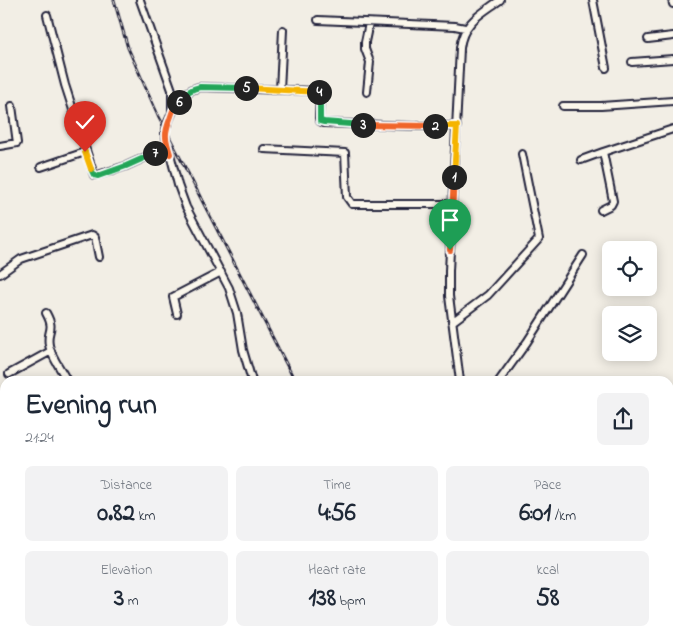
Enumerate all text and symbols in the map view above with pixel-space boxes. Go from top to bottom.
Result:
pin: 5 [234,76,258,100]
text: 5 [242,78,251,99]
pin: 4 [306,80,332,104]
text: 4 [317,82,322,103]
pin: 6 [166,90,192,114]
text: 6 [176,92,183,113]
pin [64,101,106,152]
icon: check [71,108,99,136]
pin: 3 [350,112,376,138]
pin: 2 [422,114,448,138]
text: 3 [361,115,366,136]
text: 2 [432,116,439,137]
pin: 7 [142,140,168,166]
text: 7 [153,143,158,164]
pin: 1 [442,164,466,190]
text: 1 [452,167,457,188]
pin [429,199,471,250]
icon: arrive [436,206,464,234]
map controls [602,241,657,361]
button: locate [602,241,657,296]
button: layers [602,306,657,361]
text: Evening run [25,386,157,427]
button: share [597,393,649,445]
text: 21:24 [25,426,54,450]
text: Distance [101,475,152,496]
text: Time [323,475,351,496]
text: Pace [534,475,561,496]
text: 0.82 [97,496,135,532]
text: 4:56 [318,496,356,532]
text: 6:01 [519,496,551,532]
text: km [135,506,155,527]
text: /km [551,506,576,527]
text: Elevation [101,560,152,581]
text: Heart rate [308,560,366,581]
text: kcal [537,560,559,581]
text: 3 [114,581,124,617]
text: 138 [308,581,336,617]
text: 58 [536,581,560,617]
text: m [124,591,139,612]
text: bpm [336,591,366,612]

